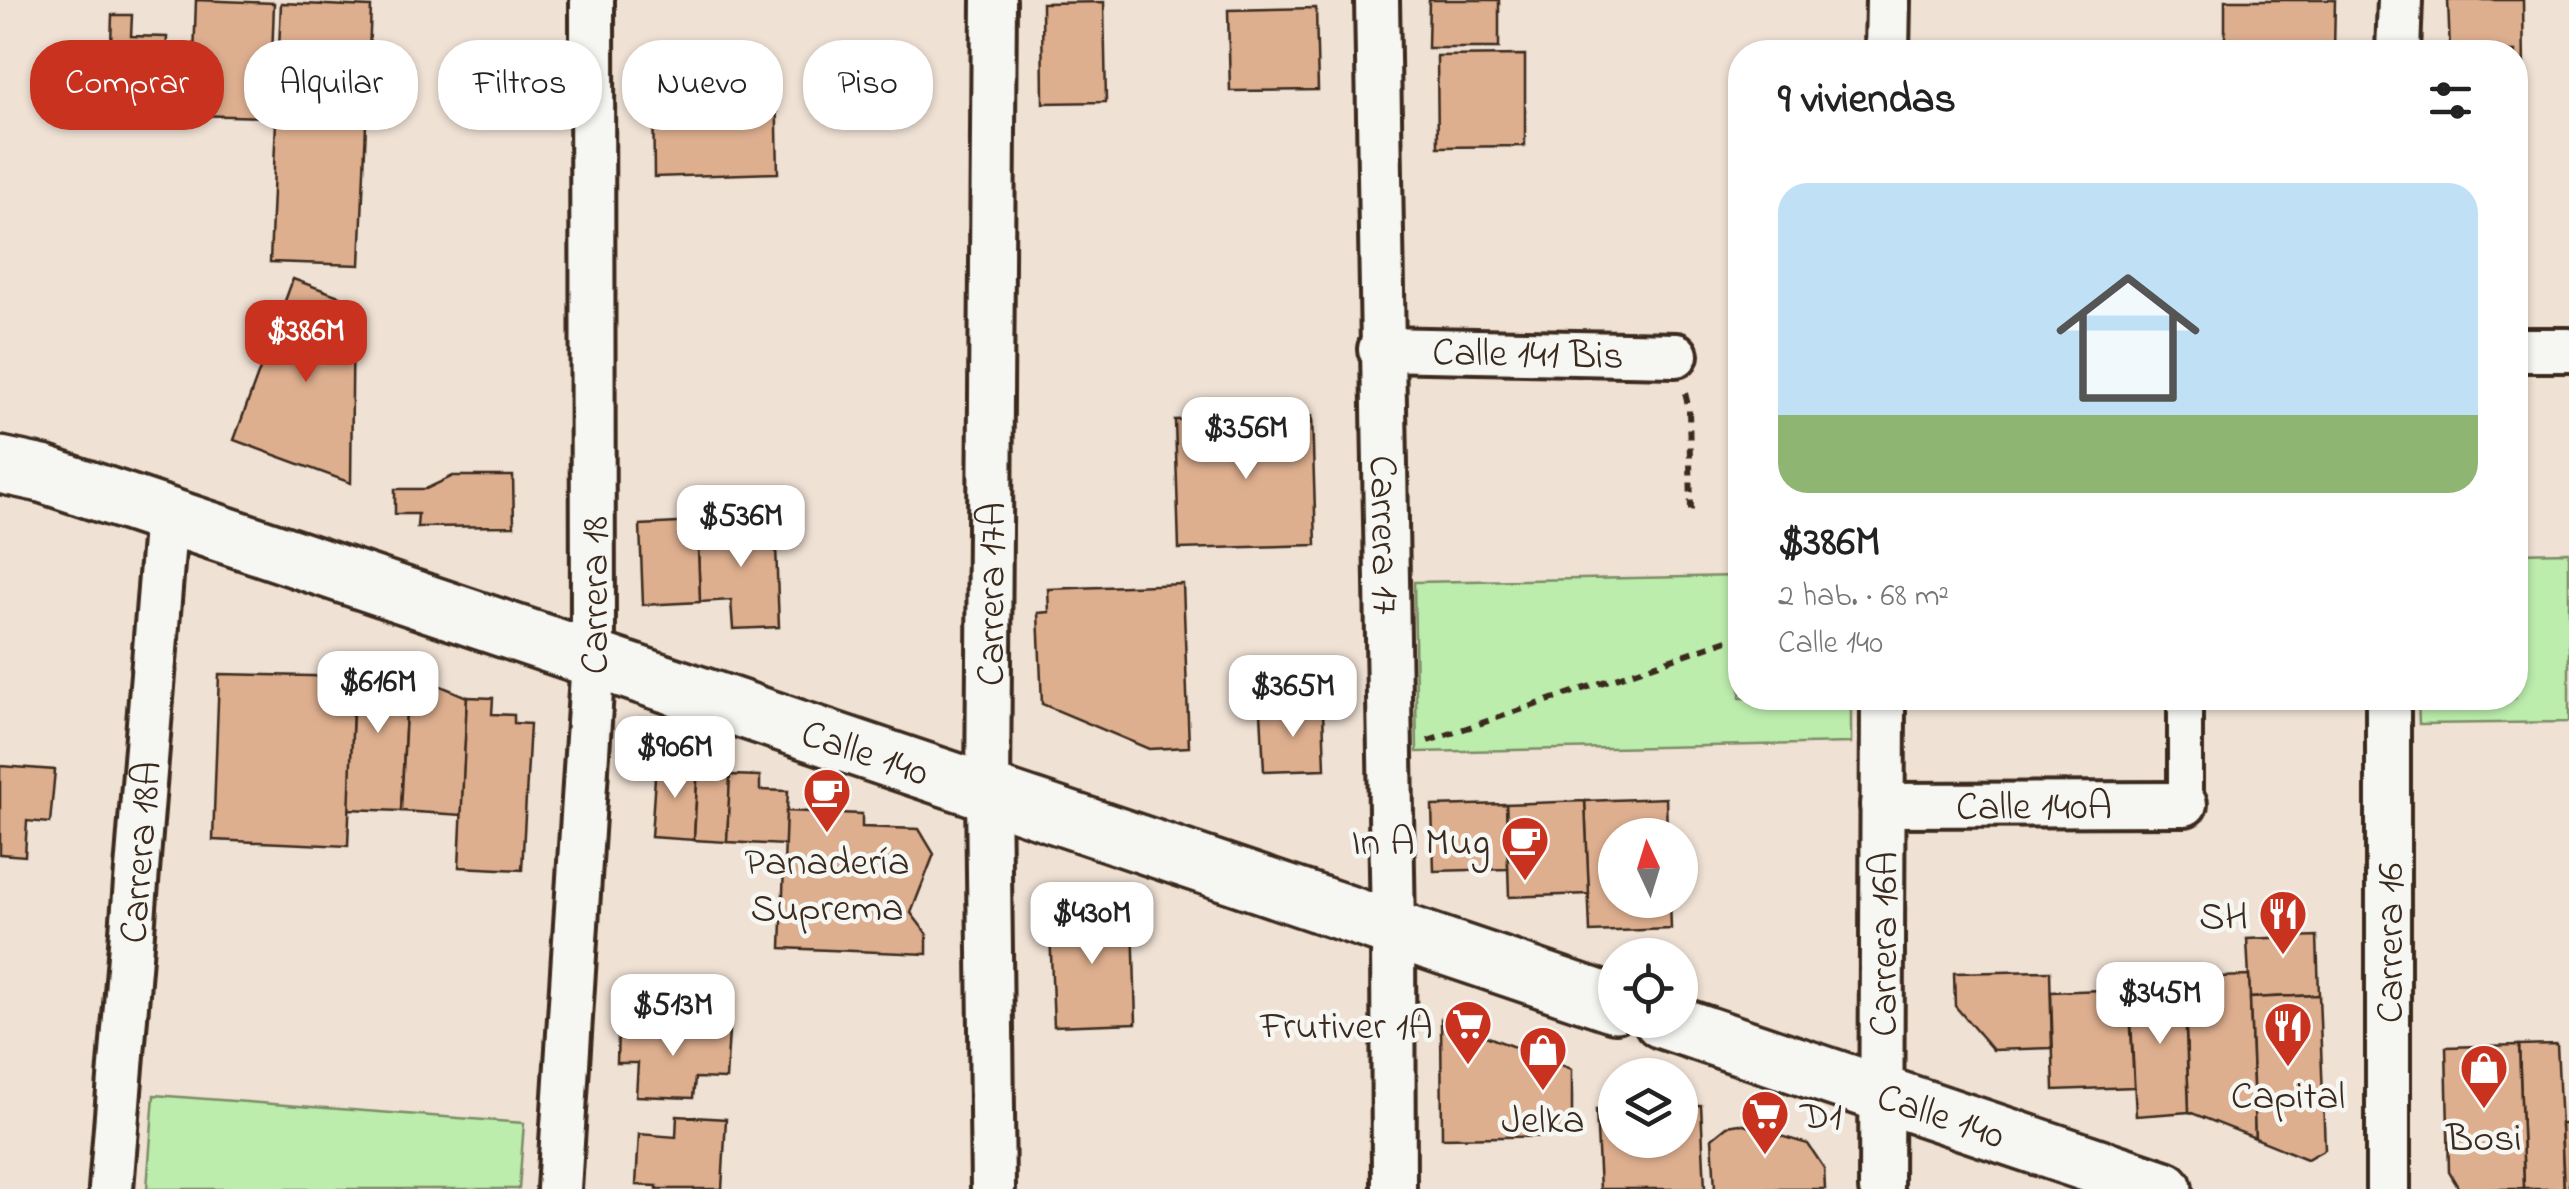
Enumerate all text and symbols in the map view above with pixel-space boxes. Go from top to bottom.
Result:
chip: Comprar [30,40,224,130]
chip: Alquilar [244,40,418,130]
chip: Filtros [438,40,602,130]
chip: Nuevo [622,40,783,130]
chip: Piso [803,40,933,130]
text: 9 viviendas [1778,70,1956,131]
icon: filters [2423,73,2478,128]
icon: home [2038,248,2218,428]
pin: $386M [236,300,376,385]
text: $386M [267,309,345,356]
street label: Calle 141 Bis [1432,325,1624,388]
pin: $356M [1176,397,1316,482]
text: $356M [1204,406,1288,453]
street label: Carrera 17 [1351,455,1413,615]
pin: $536M [671,485,811,570]
text: $536M [699,494,783,541]
street label: Carrera 17A [964,502,1024,686]
text: $386M [1778,513,1880,574]
street label: Carrera 18 [567,516,627,676]
text: 2 hab. · 68 m² [1778,574,1949,621]
text: Calle 140 [1778,621,1883,668]
pin: $616M [308,651,448,736]
pin: $365M [1223,655,1363,740]
text: $616M [339,660,417,707]
text: $365M [1251,664,1335,711]
street label: Calle 140 [793,706,936,804]
pin: $906M [605,716,745,801]
text: $906M [637,725,713,772]
street label: Carrera 18A [106,759,180,946]
cafe icon: Panadería Suprema [801,766,853,834]
street label: Calle 140A [1956,779,2112,839]
cafe icon: In A Mug [1499,814,1551,882]
place label: In A Mug [1351,815,1490,874]
north arrow [1598,818,1698,918]
map controls [1598,818,1698,1158]
place label: Panadería Suprema [744,835,910,940]
street label: Carrera 16A [1857,851,1916,1037]
street label: Carrera 16 [2363,863,2422,1023]
pin: $430M [1022,882,1162,967]
restaurant icon: SH [2257,888,2309,956]
place label: SH [2199,889,2248,948]
text: $430M [1052,891,1132,938]
button: locate [1598,938,1698,1038]
pin: $345M [2090,962,2230,1047]
text: $345M [2118,971,2202,1018]
pin: $513M [603,974,743,1059]
text: $513M [633,983,713,1030]
supermarket icon: Frutiver 1A [1442,998,1494,1066]
place label: Frutiver 1A [1259,999,1433,1058]
restaurant icon: Capital [2262,1000,2314,1068]
shop icon: Jelka [1517,1024,1569,1092]
shop icon: Bosi [2458,1042,2510,1110]
button: layers [1598,1058,1698,1158]
street label: Calle 140 [1868,1069,2012,1167]
place label: Capital [2231,1069,2345,1128]
supermarket icon: D1 [1739,1088,1791,1156]
place label: D1 [1799,1089,1842,1148]
place label: Jelka [1501,1093,1585,1152]
place label: Bosi [2445,1111,2522,1170]

